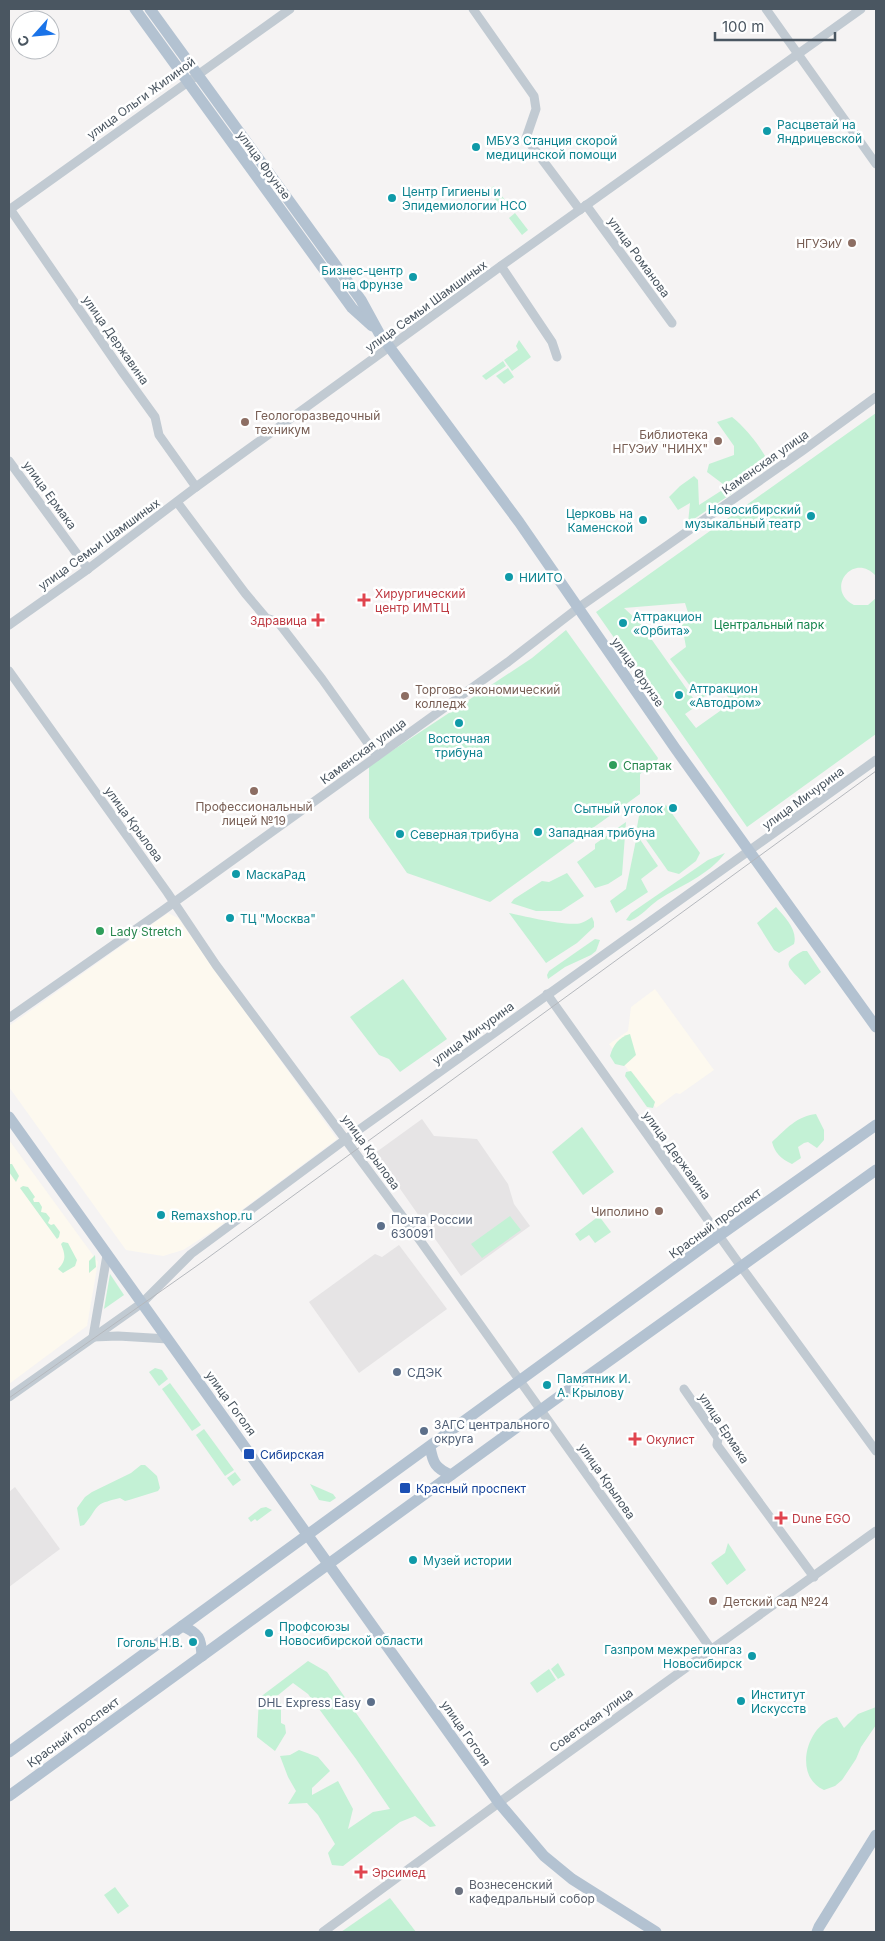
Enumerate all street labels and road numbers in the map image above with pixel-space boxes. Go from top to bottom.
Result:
street label: улица Ольги Жилиной [84,54,198,142]
street label: улица Фрунзе [234,128,294,202]
street label: улица Романова [605,214,673,300]
street label: улица Семьи Шамшиных [362,257,490,355]
street label: улица Державина [80,292,152,388]
street label: Каменская улица [719,427,811,497]
street label: улица Ермака [20,458,80,532]
street label: улица Семьи Шамшиных [35,495,163,593]
street label: улица Фрунзе [609,634,667,710]
street label: Каменская улица [317,715,409,787]
street label: улица Мичурина [759,763,847,833]
street label: улица Крылова [102,783,166,865]
street label: улица Мичурина [429,998,517,1068]
street label: улица Державина [640,1108,714,1202]
street label: улица Крылова [339,1111,403,1193]
street label: Красный проспект [666,1184,764,1261]
street label: улица Гоголя [202,1368,260,1438]
street label: улица Ермака [696,1390,752,1466]
street label: улица Крылова [575,1440,639,1522]
street label: Советская улица [546,1685,636,1755]
street label: Красный проспект [24,1693,122,1770]
street label: улица Гоголя [438,1697,494,1769]

